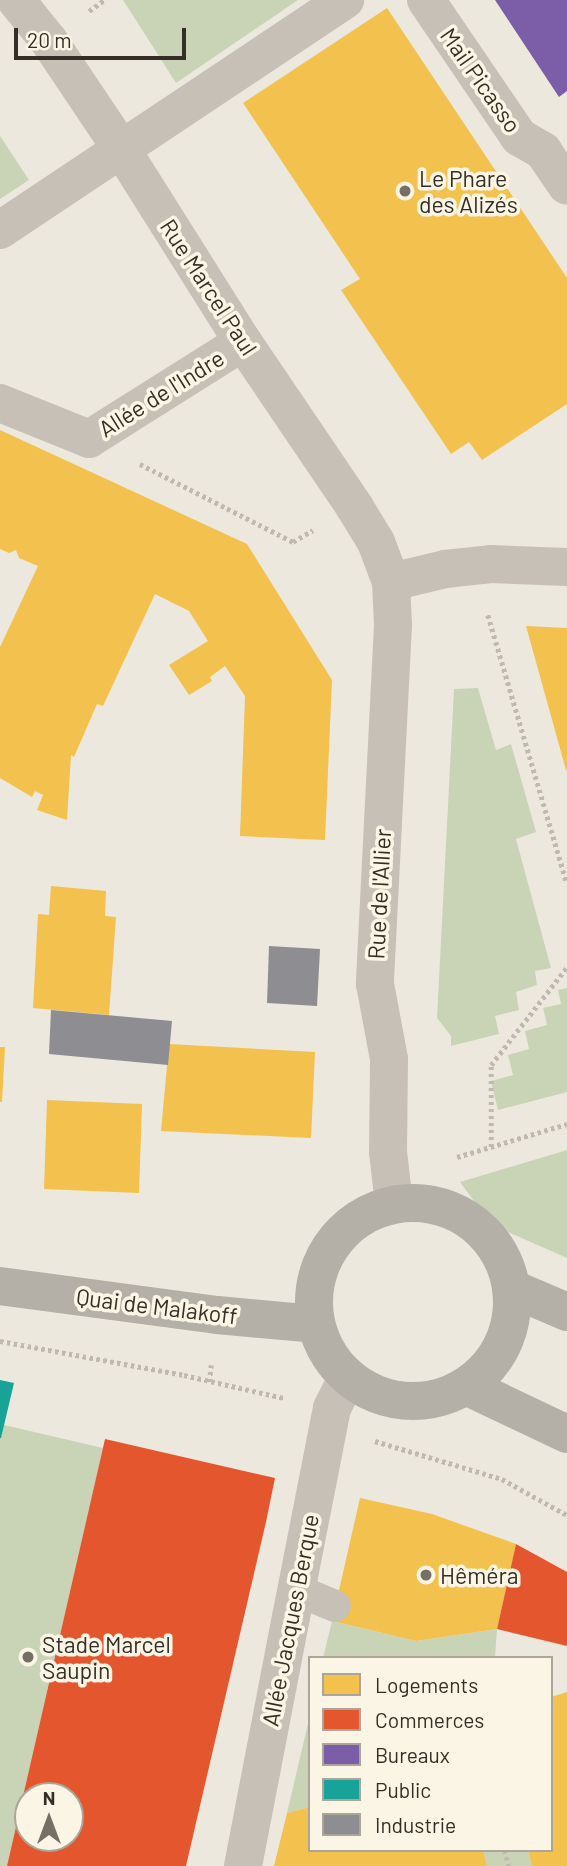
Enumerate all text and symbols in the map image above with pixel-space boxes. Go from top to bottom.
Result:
scale bar [18,14,189,58]
street label: Mail Picasso [435,22,527,138]
text: 20 m [27,27,72,52]
place label: Le Phare des Alizés [419,164,518,218]
marker: Le Phare des Alizés [397,183,413,199]
street label: Rue Marcel Paul [155,214,263,360]
street label: Allée de l'Indre [93,343,229,443]
street label: Rue de l'Allier [362,828,396,960]
street label: Quai de Malakoff [75,1282,239,1330]
street label: Allée Jacques Berque [256,1512,324,1728]
place label: Hêméra [440,1561,518,1589]
marker: Hêméra [418,1567,434,1583]
place label: Stade Marcel Saupin [42,1630,171,1684]
marker: Stade Marcel Saupin [20,1649,36,1665]
legend [308,1656,553,1852]
text: Logements [375,1672,478,1697]
text: Commerces [375,1707,484,1732]
text: Bureaux [375,1742,450,1767]
text: Public [375,1777,431,1802]
north arrow [14,1782,84,1852]
text: N [43,1786,55,1809]
text: Industrie [375,1812,456,1837]

